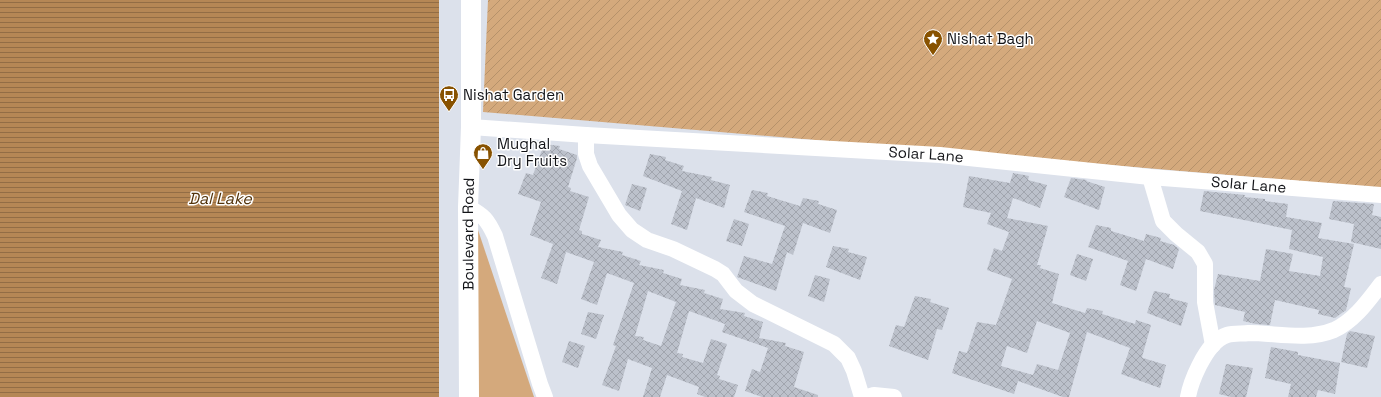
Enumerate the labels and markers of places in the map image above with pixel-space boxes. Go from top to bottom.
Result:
place icon: Nishat Bagh [922,28,944,56]
place label: Nishat Bagh [947,29,1034,48]
bus stop icon: Nishat Garden [438,84,460,112]
place label: Nishat Garden [463,85,564,104]
place label: Mughal Dry Fruits [497,134,567,170]
shop icon: Mughal Dry Fruits [472,142,494,170]

